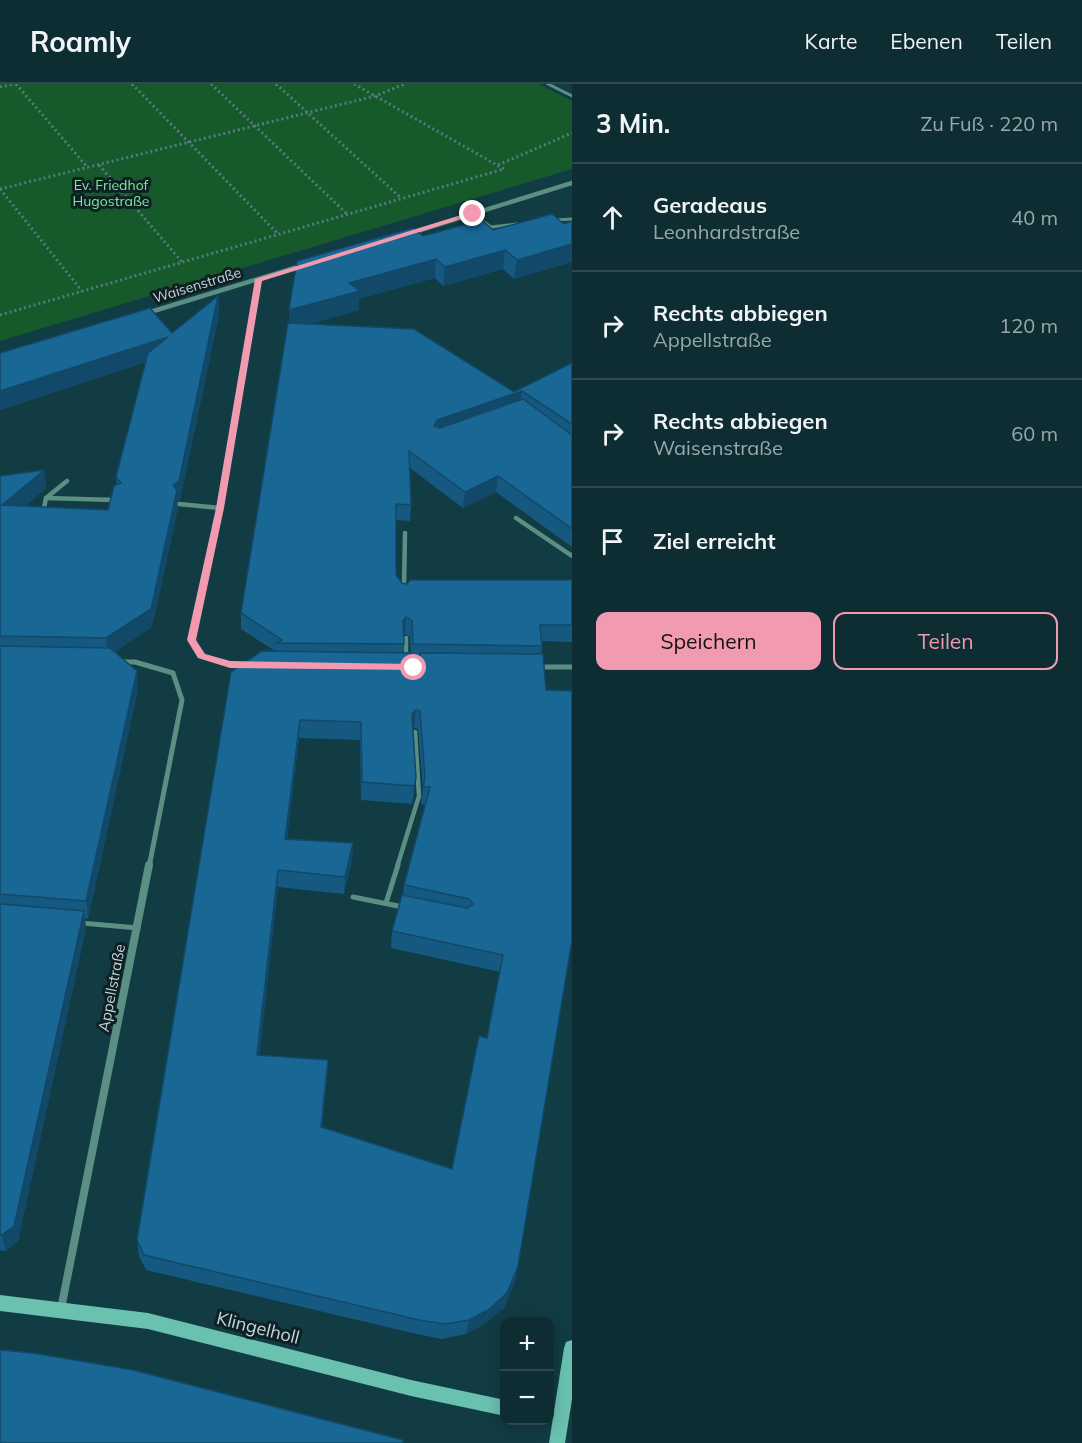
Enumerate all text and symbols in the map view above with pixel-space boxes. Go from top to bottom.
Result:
text: Roamly [30,24,131,59]
text: Karte [805,28,857,54]
text: Ebenen [890,28,963,54]
text: Teilen [996,28,1052,54]
text: 3 Min. [596,107,670,140]
text: Zu Fuß · 220 m [920,111,1058,136]
park label: Ev. Friedhof Hugostraße [73,176,149,210]
text: Geradeaus [653,191,767,219]
route end [459,200,485,226]
icon: ahead [596,201,629,234]
text: 40 m [1011,205,1058,230]
text: Leonhardstraße [653,219,800,244]
street label: Waisenstraße [151,263,243,307]
text: Rechts abbiegen [653,299,828,327]
icon: right [596,309,629,342]
text: 120 m [999,313,1058,338]
text: Appellstraße [653,327,772,352]
text: Rechts abbiegen [653,407,828,435]
icon: right [596,417,629,450]
text: 60 m [1011,421,1058,446]
text: Waisenstraße [653,435,783,460]
icon: arrive [596,525,629,558]
text: Ziel erreicht [653,527,776,555]
button: Speichern [596,612,821,670]
button: Teilen [833,612,1058,670]
route start [400,654,426,680]
street label: Appellstraße [94,942,129,1033]
street label: Klingelholl [214,1306,302,1349]
map controls [500,1317,554,1425]
button: + [500,1317,554,1371]
button: − [500,1371,554,1425]

